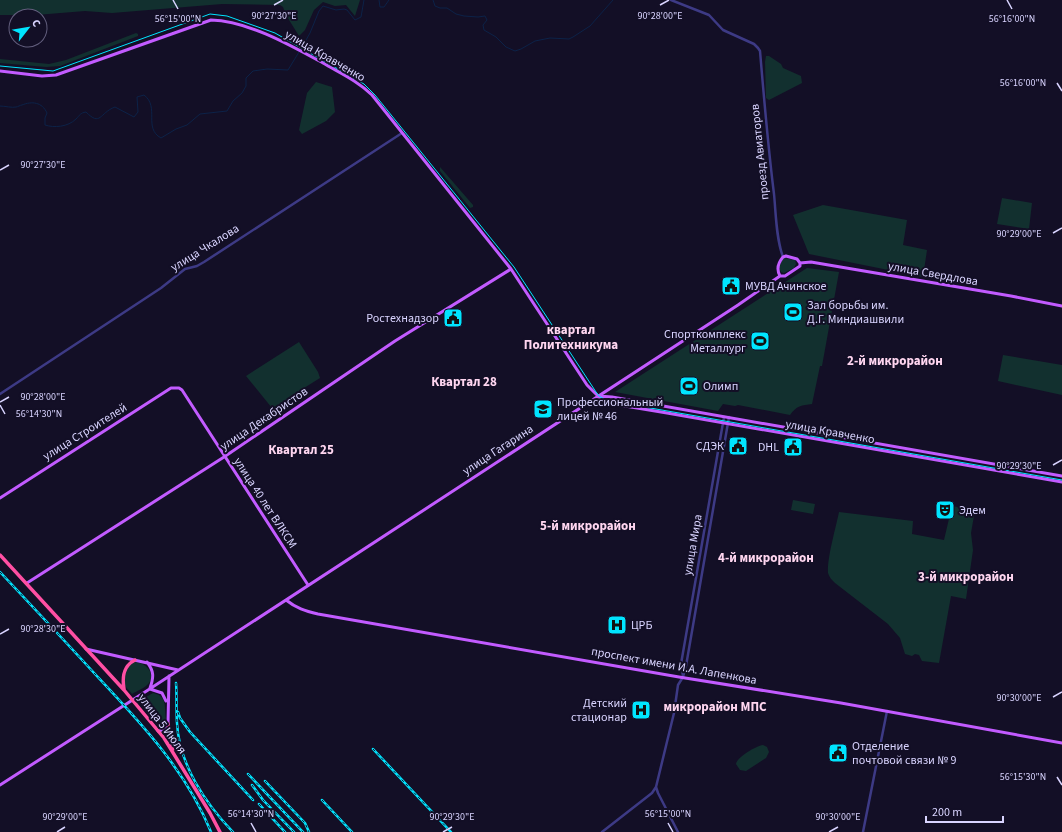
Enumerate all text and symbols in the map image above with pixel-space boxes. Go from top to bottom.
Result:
north arrow [8,8,48,48]
text: 90°27'30"E [251,9,297,23]
text: 90°28'00"E [637,9,683,23]
text: 56°15'00"N [155,12,201,26]
text: 56°16'00"N [989,12,1035,26]
text: С [28,16,45,30]
street label: улица Кравченко [282,26,368,86]
text: 56°16'00"N [1000,76,1046,90]
street label: проезд Авиаторов [747,103,773,201]
text: 90°27'30"E [20,158,66,172]
street label: улица Чкалова [167,220,243,276]
text: 90°29'00"E [996,227,1042,241]
street label: улица Свердлова [887,258,979,290]
public building icon: МУВД Ачинское [720,275,742,297]
place label: МУВД Ачинское [745,278,827,295]
place label: Зал борьбы им. Д.Г. Миндиашвили [807,297,904,328]
sports icon: Зал борьбы им. Д.Г. Миндиашвили [782,301,804,323]
public building icon: Ростехнадзор [442,307,464,329]
place label: Ростехнадзор [366,310,439,327]
district label: квартал Политехникума [524,321,618,354]
place label: Спорткомплекс Металлург [664,326,747,357]
sports icon: Спорткомплекс Металлург [749,330,771,352]
district label: 2-й микрорайон [847,352,943,370]
district label: Квартал 28 [431,373,497,391]
sports icon: Олимп [678,375,700,397]
place label: Олимп [703,378,738,395]
street label: улица Декабристов [217,383,311,455]
text: 90°28'00"E [20,390,66,404]
place label: Профессиональный лицей № 46 [557,394,663,425]
school or university icon: Профессиональный лицей № 46 [532,398,554,420]
street label: улица Строителей [40,399,130,465]
text: 56°14'30"N [16,407,62,421]
street label: улица Кравченко [784,416,876,448]
street label: улица Гагарина [459,421,537,479]
public building icon: СДЭК [727,435,749,457]
public building icon: DHL [782,436,804,458]
place label: СДЭК [696,438,724,455]
place label: DHL [758,439,779,456]
district label: Квартал 25 [268,441,334,459]
street label: улица 40 лет ВЛКСМ [229,454,301,552]
text: 90°29'30"E [996,459,1042,473]
theatre icon: Эдем [934,499,956,521]
place label: Эдем [959,502,986,519]
street label: улица Мира [679,513,707,577]
district label: 5-й микрорайон [540,517,636,535]
district label: 4-й микрорайон [718,549,814,567]
district label: 3-й микрорайон [918,568,1014,586]
hospital icon: ЦРБ [606,614,628,636]
place label: ЦРБ [631,617,652,634]
text: 90°28'30"E [20,622,66,636]
street label: проспект имени И.А. Лапенкова [590,643,758,689]
street label: улица 5 Июля [134,690,190,758]
text: 90°30'00"E [996,691,1042,705]
place label: Детский стационар [571,695,627,726]
district label: микрорайон МПС [663,698,767,716]
hospital icon: Детский стационар [630,699,652,721]
place label: Отделение почтовой связи № 9 [852,738,956,769]
public building icon: Отделение почтовой связи № 9 [827,742,849,764]
text: 56°15'30"N [1000,770,1046,784]
scale bar [926,798,1003,824]
text: 200 m [932,804,962,821]
text: 56°14'30"N [228,807,274,821]
text: 56°15'00"N [645,807,691,821]
text: 90°29'00"E [42,810,88,824]
text: 90°29'30"E [429,810,475,824]
text: 90°30'00"E [815,810,861,824]

